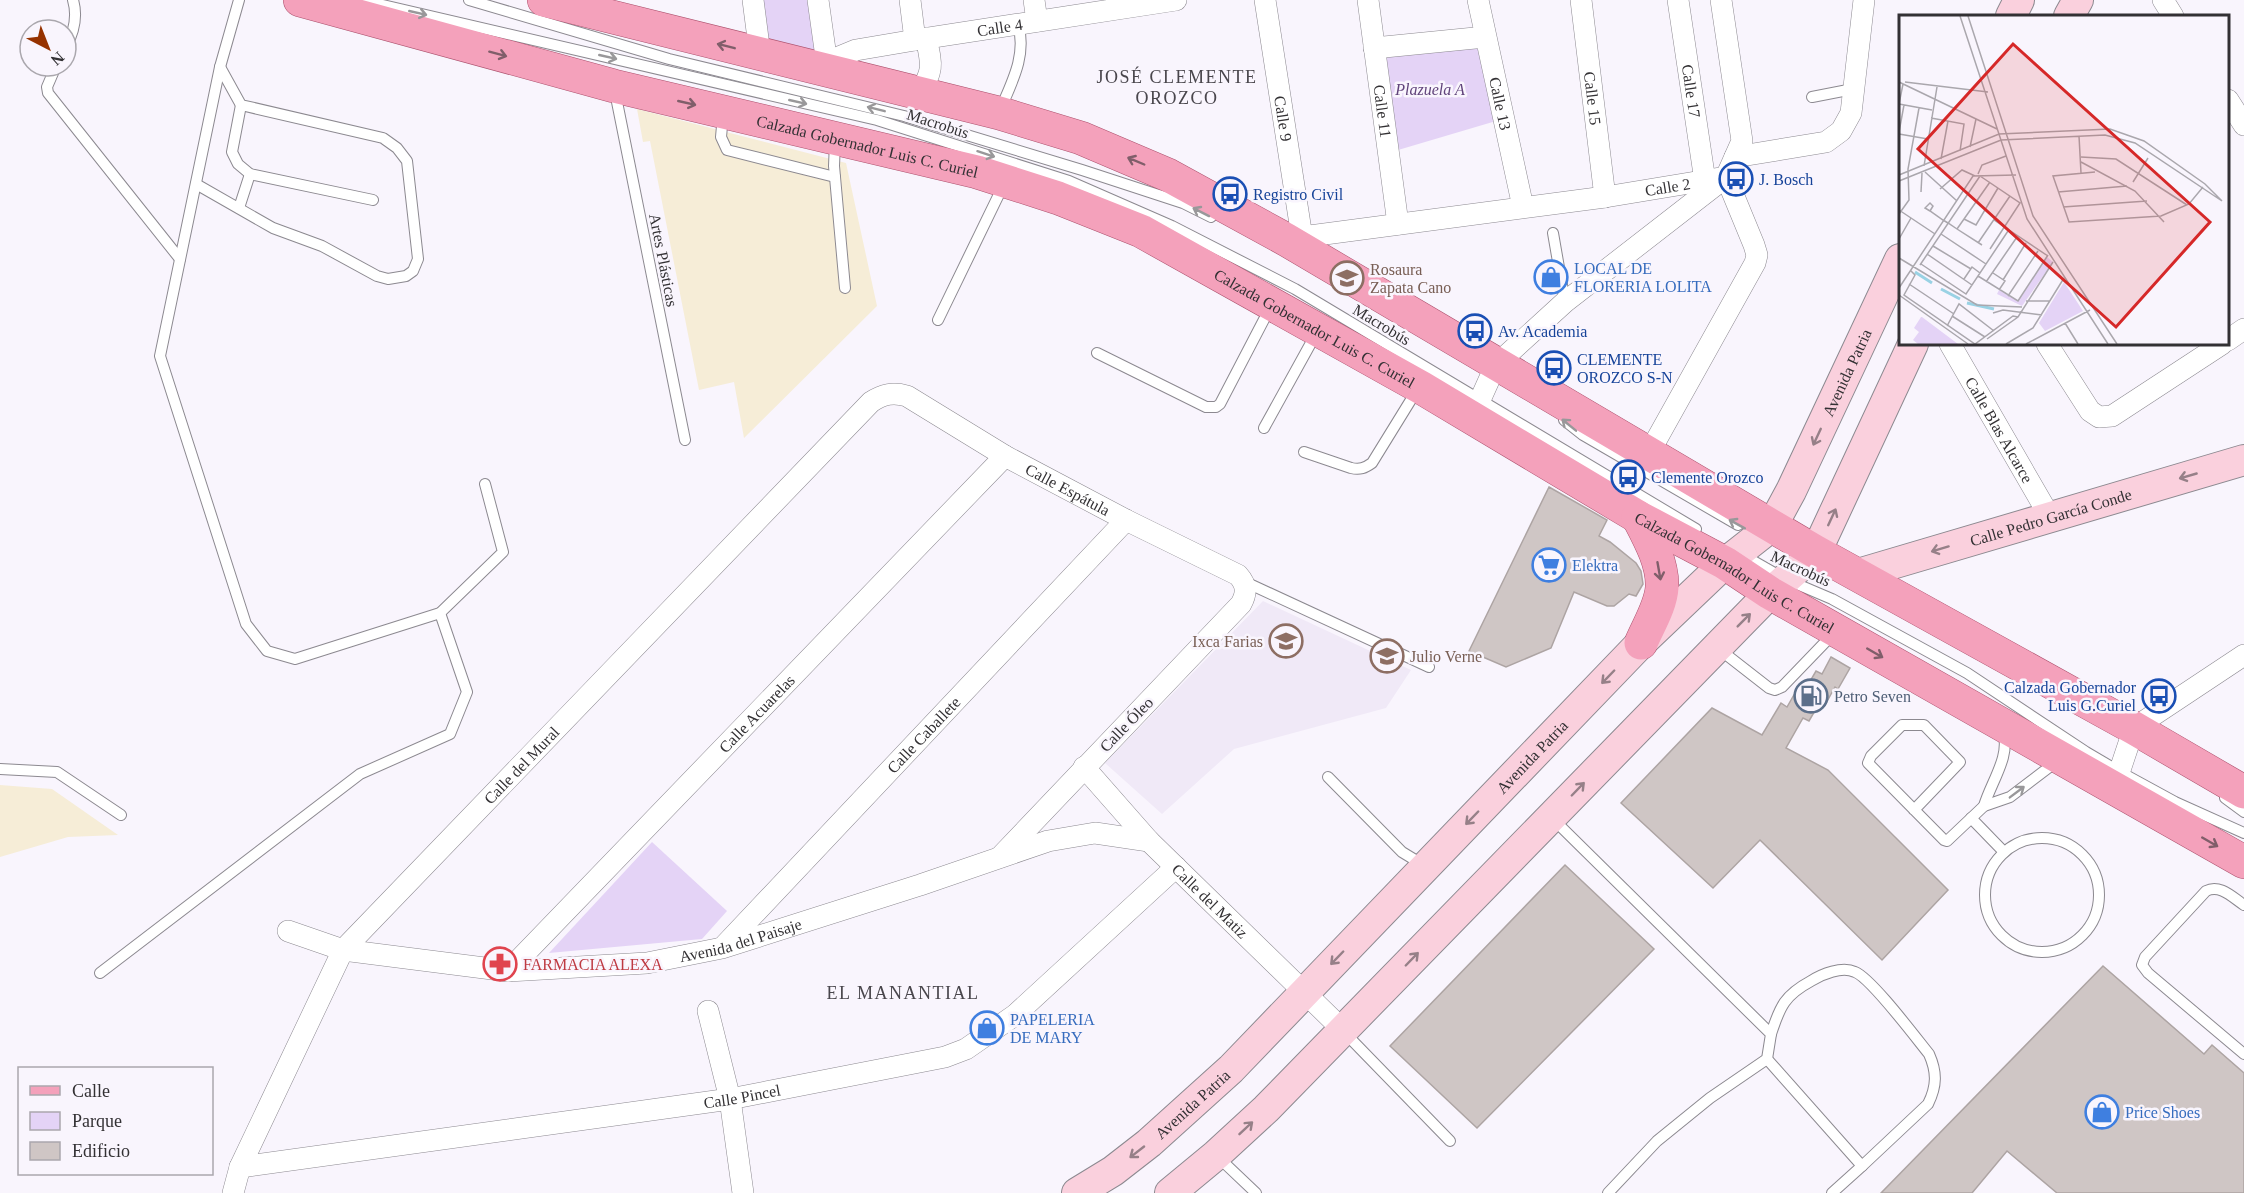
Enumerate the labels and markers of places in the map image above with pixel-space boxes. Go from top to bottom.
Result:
bus stop icon: J. Bosch [1718,161,1754,197]
place label: J. Bosch [1759,171,1813,188]
bus stop icon: Registro Civil [1212,176,1248,212]
place label: Registro Civil [1253,186,1344,204]
shop icon: LOCAL DE FLORERIA LOLITA [1533,259,1569,295]
school or university icon: Rosaura Zapata Cano [1329,260,1365,296]
place label: LOCAL DE FLORERIA LOLITA [1574,260,1712,295]
place label: Rosaura Zapata Cano [1370,261,1451,297]
bus stop icon: Av. Academia [1457,313,1493,349]
place label: Av. Academia [1498,323,1587,340]
bus stop icon: CLEMENTE OROZCO S-N [1536,350,1572,386]
place label: CLEMENTE OROZCO S-N [1577,351,1673,386]
bus stop icon: Clemente Orozco [1610,459,1646,495]
place label: Clemente Orozco [1651,469,1763,486]
supermarket icon: Elektra [1531,547,1567,583]
place label: Elektra [1572,557,1618,574]
school or university icon: Ixca Farias [1268,623,1304,659]
place label: Ixca Farias [1192,633,1263,650]
school or university icon: Julio Verne [1369,638,1405,674]
place label: Julio Verne [1410,648,1482,665]
fuel station icon: Petro Seven [1793,678,1829,714]
bus stop icon: Calzada Gobernador Luis G.Curiel [2141,678,2177,714]
place label: Calzada Gobernador Luis G.Curiel [2004,679,2137,714]
place label: Petro Seven [1834,688,1911,705]
pharmacy icon: FARMACIA ALEXA [482,946,518,982]
place label: FARMACIA ALEXA [523,956,663,973]
shop icon: PAPELERIA DE MARY [969,1010,1005,1046]
place label: PAPELERIA DE MARY [1010,1011,1095,1046]
shop icon: Price Shoes [2084,1094,2120,1130]
place label: Price Shoes [2125,1104,2200,1121]

